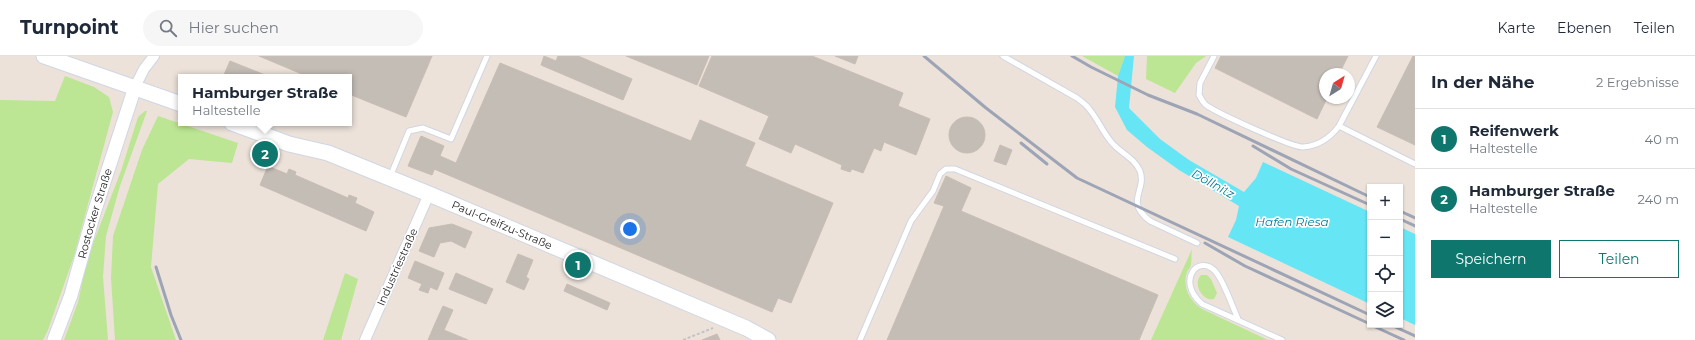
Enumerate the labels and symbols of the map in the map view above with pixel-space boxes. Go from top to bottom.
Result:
north arrow [1319,68,1355,104]
pin: 2 [252,139,278,169]
street label: Rostocker Straße [75,166,115,260]
water label: Döllnitz [1189,166,1238,202]
street label: Paul-Greifzu-Straße [450,197,555,252]
water label: Hafen Riesa [1255,214,1329,229]
your location [620,219,640,239]
street label: Industriestraße [374,226,421,308]
pin: 1 [565,250,591,280]

